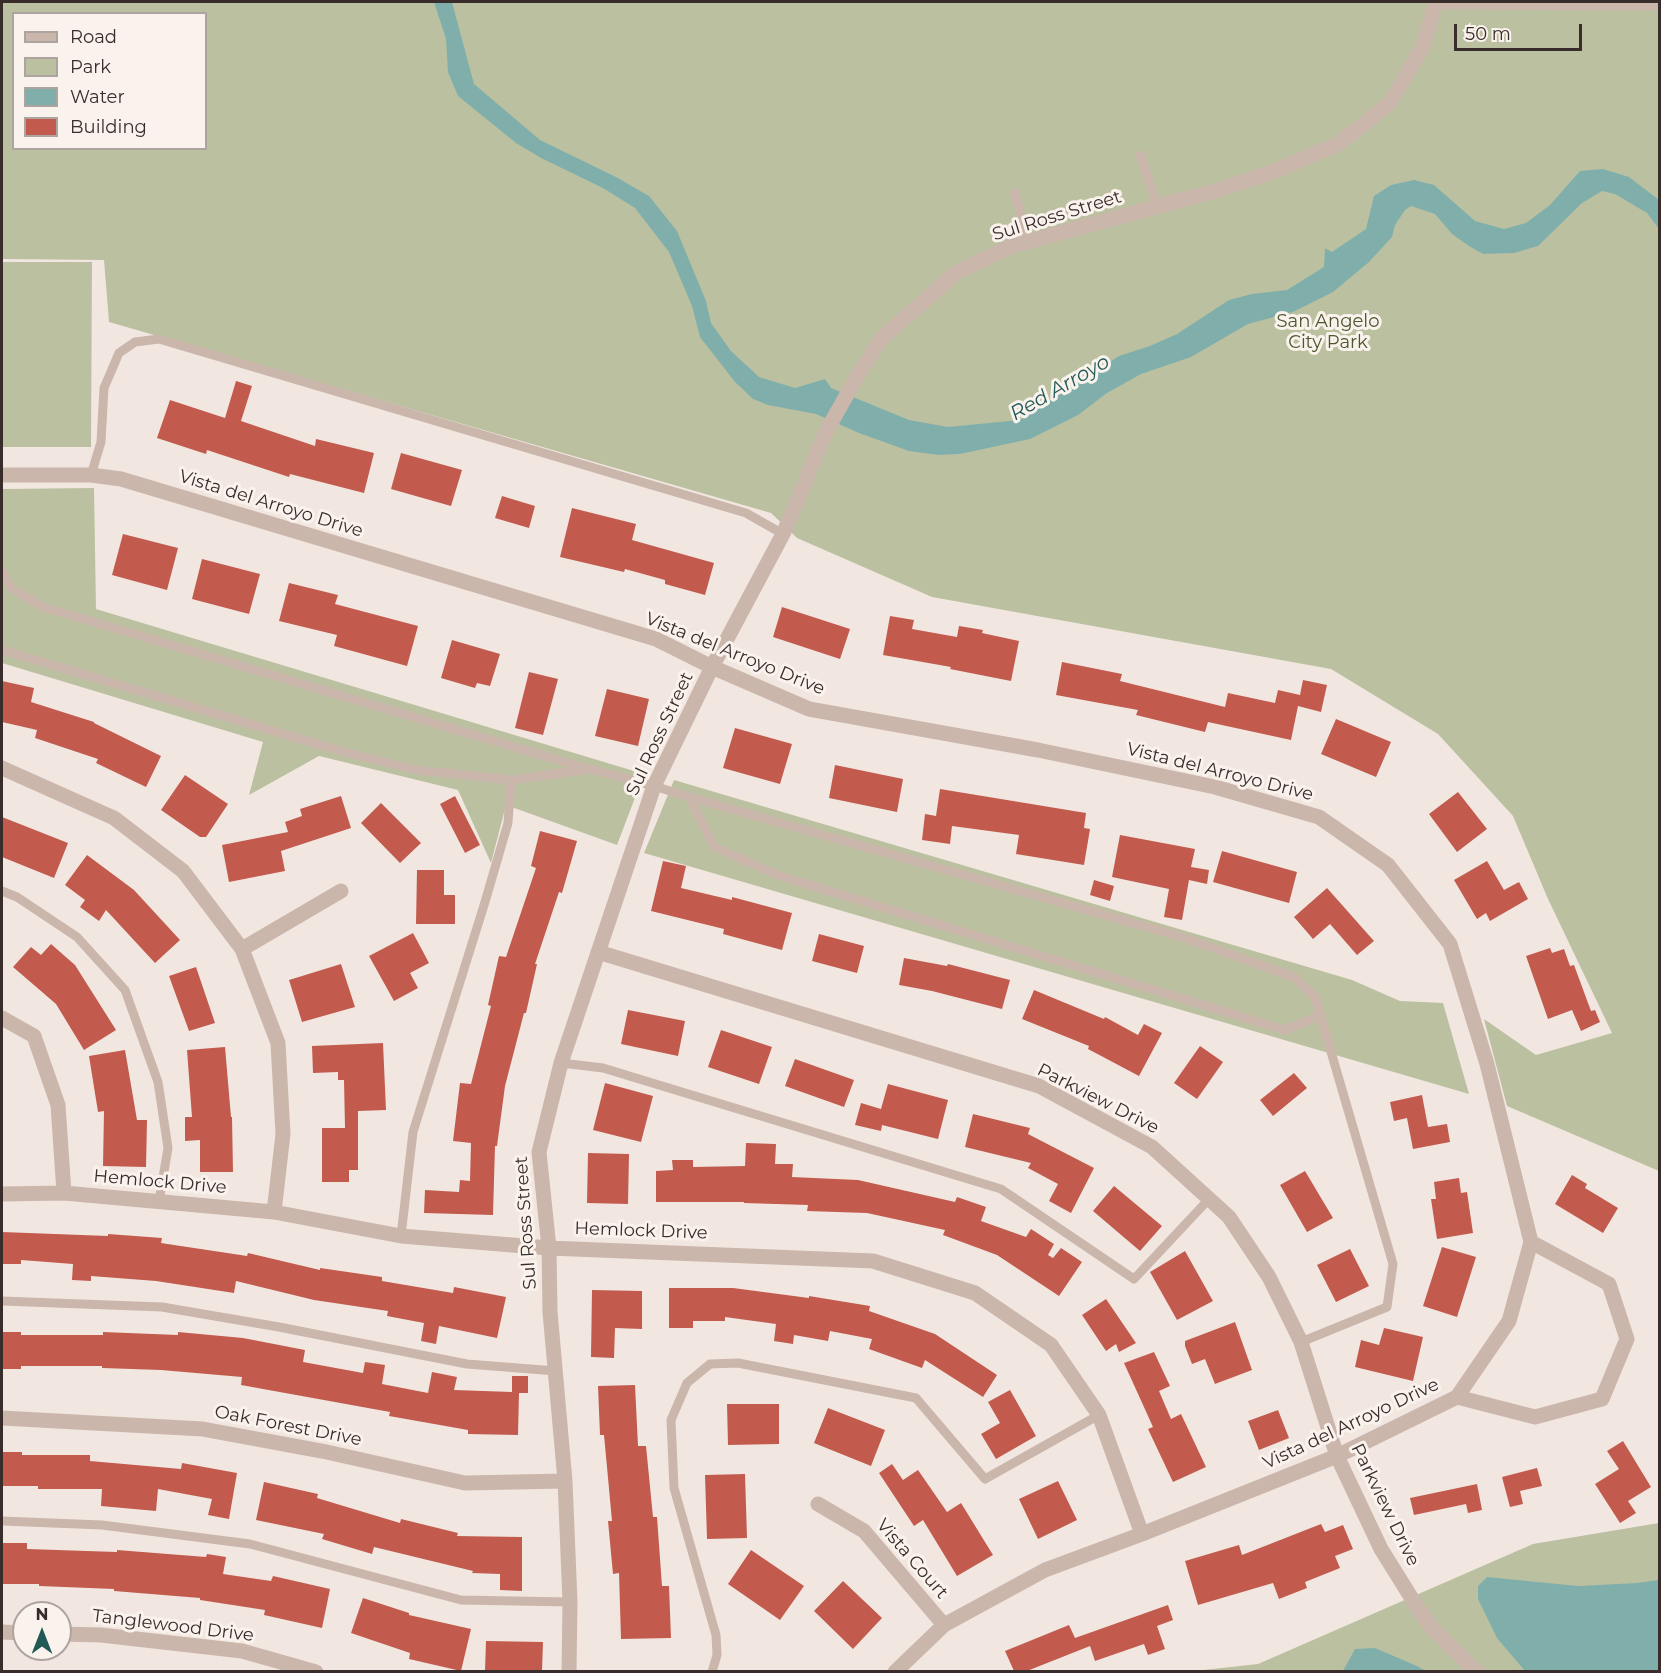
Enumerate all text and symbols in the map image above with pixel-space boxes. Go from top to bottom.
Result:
legend [12,12,207,150]
scale bar [1457,12,1584,50]
text: 50 m [1465,23,1511,45]
text: Road [70,26,117,48]
text: Park [70,56,111,78]
text: Water [70,86,125,108]
text: Building [70,116,147,138]
street label: Sul Ross Street [990,186,1124,246]
park label: San Angelo City Park [1277,311,1379,354]
water label: Red Arroyo [1006,350,1114,426]
street label: Vista del Arroyo Drive [176,466,366,542]
street label: Vista del Arroyo Drive [642,608,828,700]
street label: Sul Ross Street [622,669,698,799]
street label: Vista del Arroyo Drive [1125,738,1315,806]
street label: Parkview Drive [1034,1059,1162,1139]
street label: Sul Ross Street [511,1156,541,1290]
street label: Hemlock Drive [93,1165,227,1199]
street label: Hemlock Drive [574,1218,708,1244]
street label: Vista del Arroyo Drive [1260,1374,1442,1474]
street label: Oak Forest Drive [213,1401,363,1451]
street label: Parkview Drive [1346,1440,1424,1570]
street label: Vista Court [871,1515,953,1603]
north arrow [12,1601,72,1661]
text: N [36,1605,48,1624]
street label: Tanglewood Drive [91,1605,255,1647]

